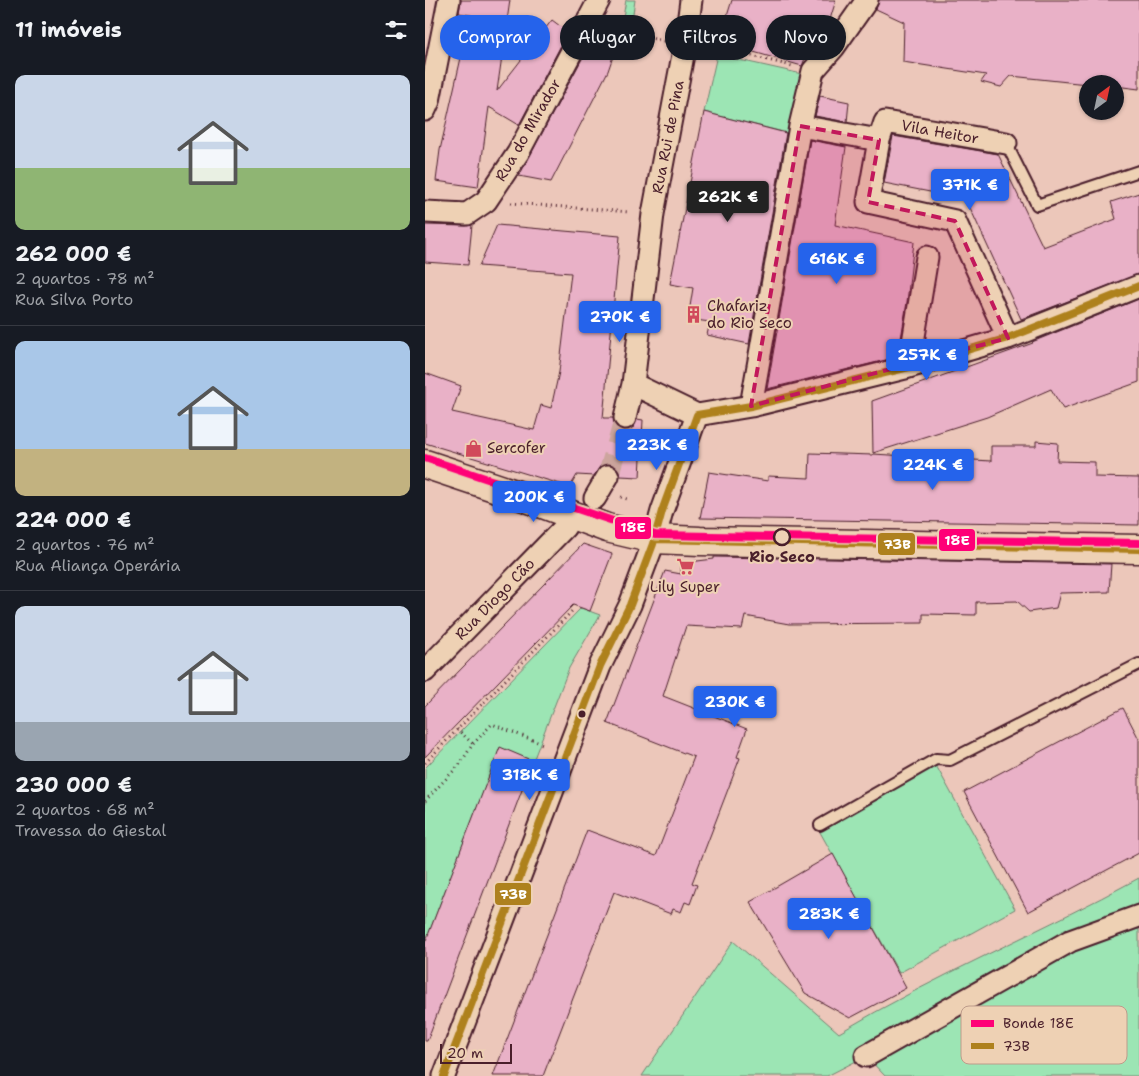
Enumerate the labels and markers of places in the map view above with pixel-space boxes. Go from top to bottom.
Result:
pin: 371K € [929,168,1011,211]
pin: 262K € [687,180,769,223]
pin: 616K € [796,242,878,285]
place label: Chafariz do Rio Seco [707,296,792,333]
pin: 270K € [579,300,661,343]
building icon: Chafariz do Rio Seco [683,305,703,325]
pin: 257K € [886,338,968,381]
pin: 223K € [616,428,698,471]
shop icon: Sercofer [463,438,483,458]
place label: Sercofer [487,438,546,458]
pin: 224K € [892,448,974,491]
pin: 200K € [493,480,575,523]
marker: Rio Seco [773,528,791,546]
place label: Rio Seco [749,547,815,567]
supermarket icon: Lily Super [675,556,695,576]
place label: Lily Super [650,577,720,597]
pin: 230K € [694,686,776,728]
unlabelled marker [577,709,587,719]
pin: 318K € [489,758,571,801]
pin: 283K € [788,898,870,940]

